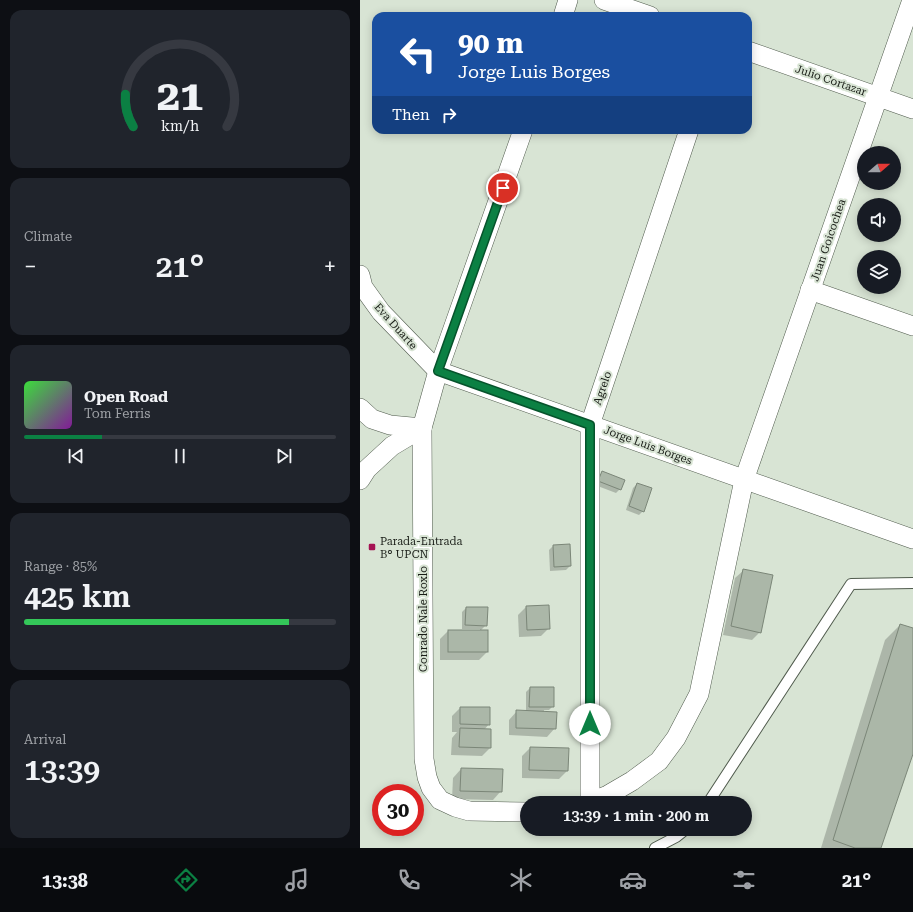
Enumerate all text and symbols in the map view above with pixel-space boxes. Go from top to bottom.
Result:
text: 90 m [458,27,523,60]
icon: left [392,28,444,80]
text: Jorge Luis Borges [458,61,610,82]
street label: Julio Cortazar [794,62,869,99]
text: 21 [157,71,203,120]
icon: right [438,104,460,126]
text: Then [392,106,430,124]
text: km/h [161,117,199,133]
north arrow [857,146,901,190]
map controls [857,146,901,294]
pin [486,171,520,205]
icon: arrive [492,177,514,199]
street label: Juan Goicochea [808,197,849,283]
button: sound [857,198,901,242]
text: Climate [24,229,72,244]
text: 21° [156,249,204,284]
button: layers [857,250,901,294]
text: − [24,254,36,279]
text: + [324,254,336,279]
street label: Eva Duarte [371,300,420,352]
street label: Agrelo [591,369,614,407]
text: Open Road [84,388,168,406]
text: Tom Ferris [84,406,150,421]
street label: Jorge Luis Borges [602,423,694,467]
icon: previous [65,445,87,467]
icon: pause [169,445,191,467]
icon: next [273,445,295,467]
place label: Parada-Entrada B° UPCN [380,535,462,561]
marker: Parada-Entrada B° UPCN [367,542,377,552]
text: Range · 85% [24,559,97,574]
street label: Conrado Nale Roxlo [417,566,430,672]
text: 425 km [24,579,131,614]
position arrow [569,703,611,745]
text: Arrival [24,732,66,747]
text: 13:39 [24,752,100,787]
speed limit sign: 30 [372,784,424,836]
text: 13:39 · 1 min · 200 m [563,807,709,825]
icon: directions [172,866,200,894]
icon: music [283,866,311,894]
icon: phone [395,866,423,894]
icon: climate [507,866,535,894]
icon: car [619,866,647,894]
icon: filters [730,866,758,894]
text: 13:38 [42,870,88,891]
text: 21° [842,870,871,891]

